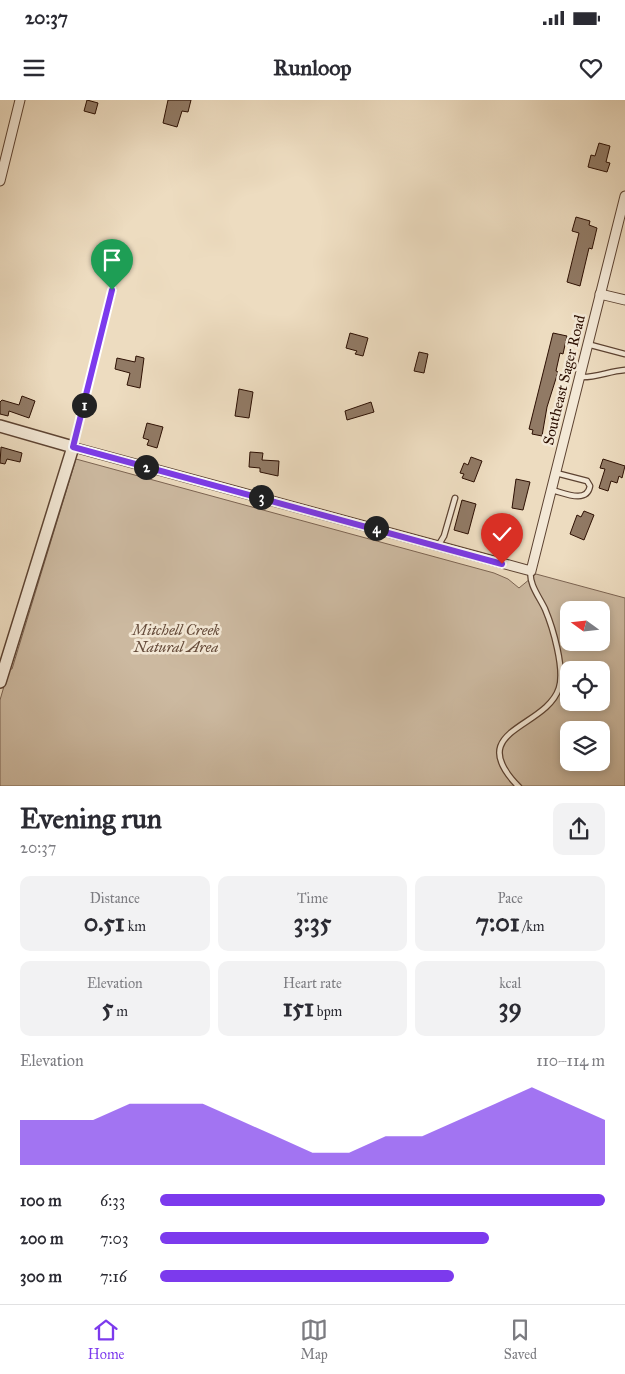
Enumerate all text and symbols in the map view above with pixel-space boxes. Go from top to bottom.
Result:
text: 20:37 [25,6,68,29]
icon: menu [20,54,48,82]
text: Runloop [273,54,352,81]
icon: heart [577,54,605,82]
pin [91,239,133,290]
icon: arrive [98,246,126,274]
street label: Southeast Sager Road [539,313,589,447]
pin: 1 [72,392,96,418]
text: 1 [82,397,87,414]
pin: 2 [134,454,158,480]
text: 2 [143,459,150,476]
pin: 3 [248,484,274,510]
text: 3 [259,489,264,506]
pin [481,513,523,564]
pin: 4 [364,516,388,540]
text: 4 [373,520,380,537]
icon: check [488,520,516,548]
north arrow [560,601,610,651]
map controls [560,601,610,771]
park label: Mitchell Creek Natural Area [130,621,220,656]
button: locate [560,661,610,711]
button: layers [560,721,610,771]
text: Evening run [20,801,162,836]
button: share [553,803,605,855]
text: 20:37 [20,838,56,857]
text: Distance [90,890,140,907]
text: Time [297,890,328,907]
text: Pace [497,890,523,907]
text: 0.51 [84,907,125,938]
text: 3:35 [294,907,331,938]
text: 7:01 [476,907,520,938]
text: km [125,918,146,935]
text: /km [520,918,545,935]
text: Elevation [87,975,143,992]
text: Heart rate [283,975,342,992]
text: kcal [499,975,521,992]
text: 5 [102,992,113,1023]
text: 151 [283,992,314,1023]
text: 39 [498,992,522,1023]
text: m [113,1003,128,1020]
text: bpm [314,1003,342,1020]
text: Elevation [20,1051,84,1070]
text: 110–114 m [536,1051,605,1070]
text: 100 m [20,1191,62,1210]
text: 6:33 [100,1191,125,1210]
text: 200 m [20,1229,63,1248]
text: 7:03 [100,1229,128,1248]
text: 300 m [20,1267,62,1286]
text: 7:16 [100,1267,127,1286]
tab: Home [88,1316,124,1363]
tab: Map [300,1316,328,1363]
tab: Saved [504,1316,537,1363]

